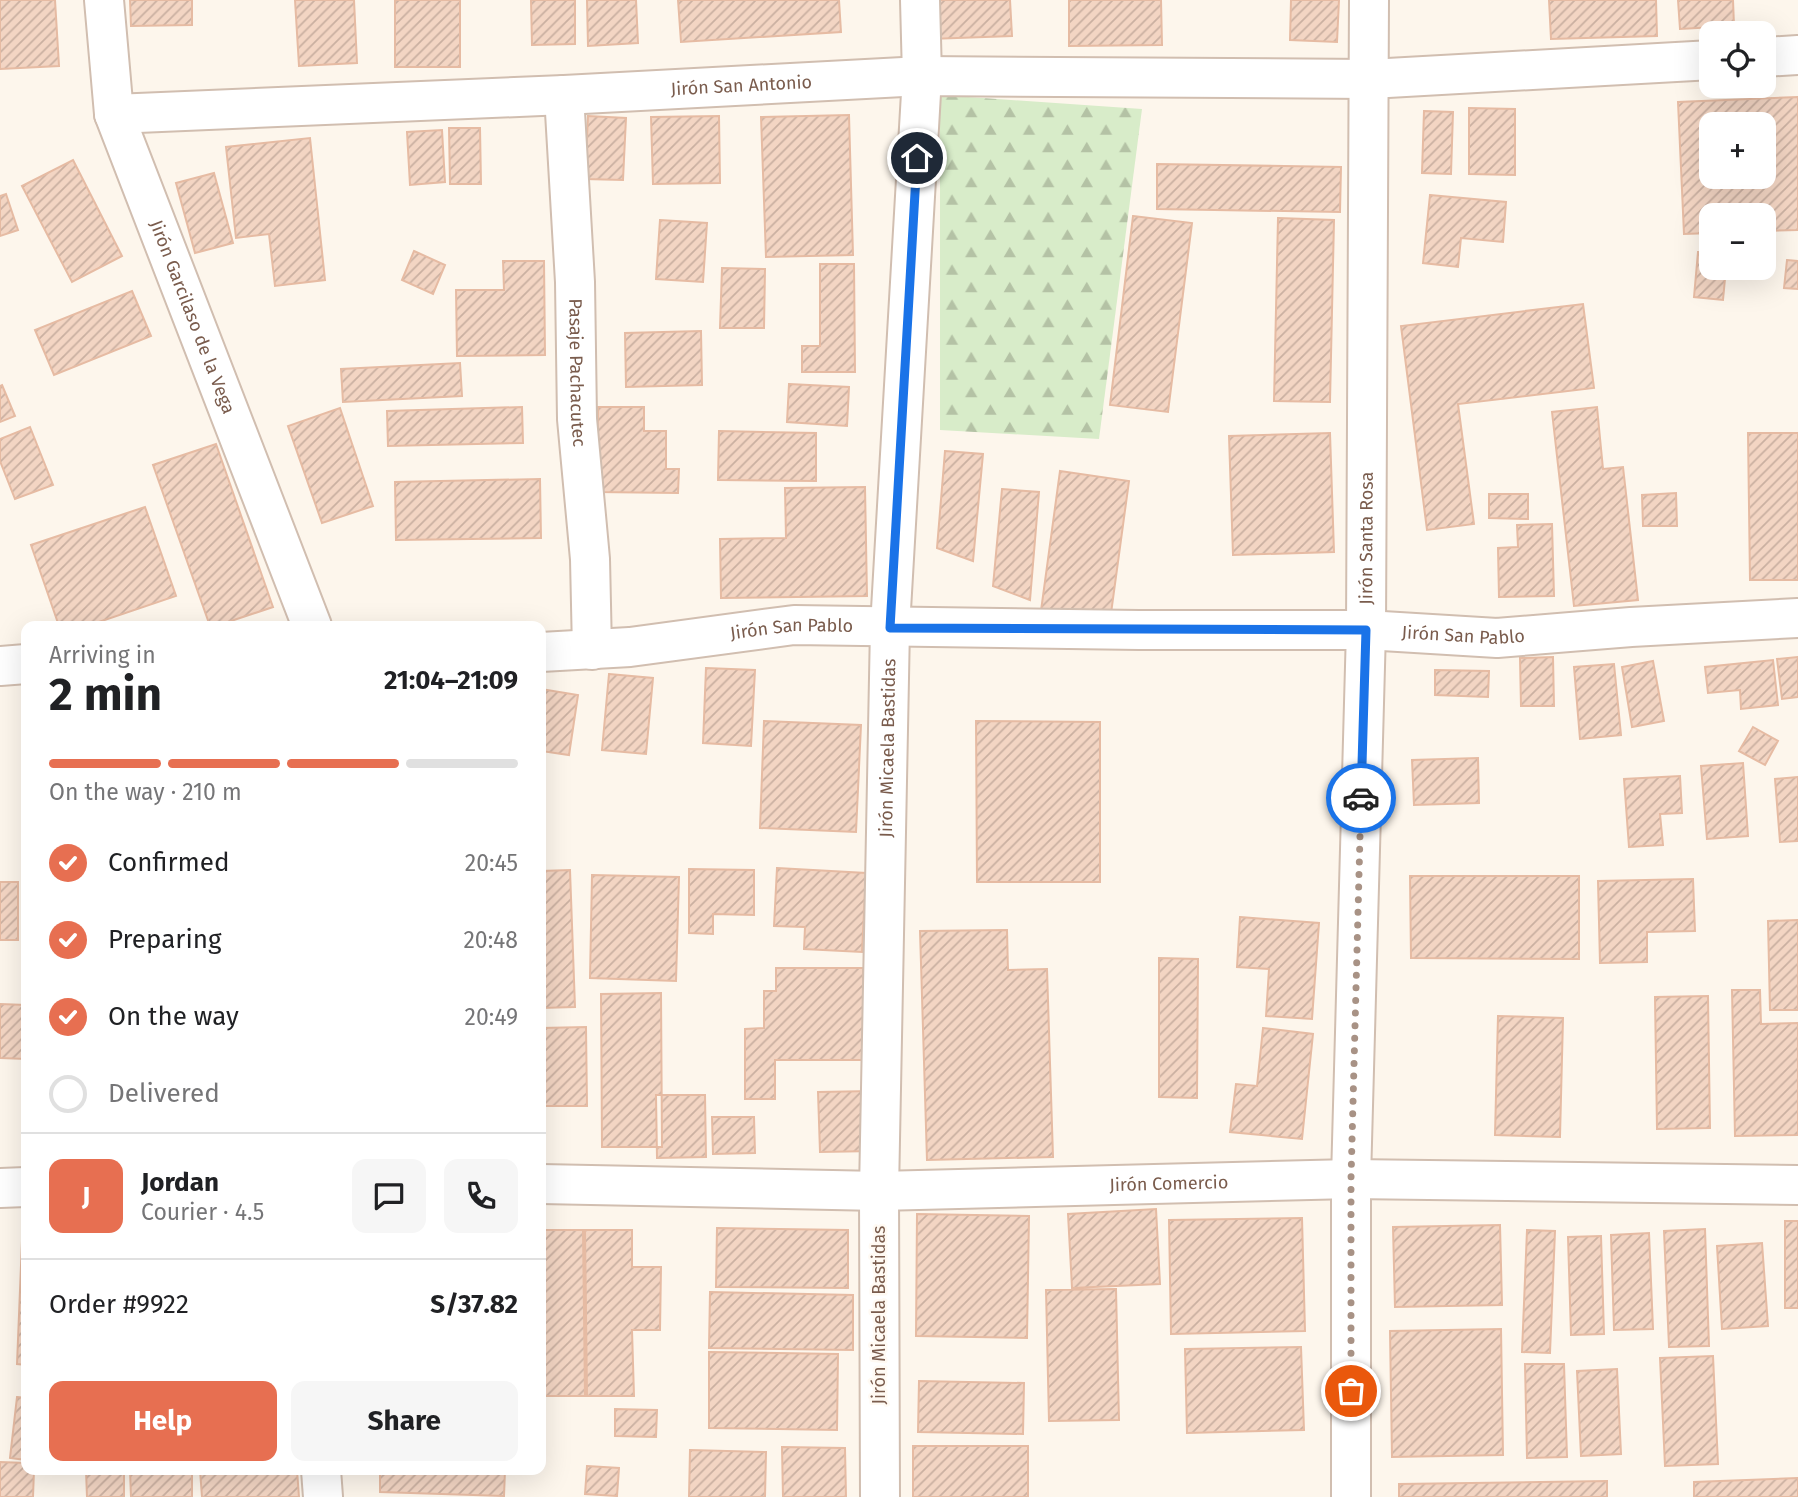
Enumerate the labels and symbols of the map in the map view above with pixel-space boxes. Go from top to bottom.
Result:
street label: Jirón San Antonio [670,71,813,100]
pin [887,128,947,188]
street label: Jirón Garcilaso de la Vega [145,217,240,417]
street label: Pasaje Pachacutec [564,298,591,448]
street label: Jirón Santa Rosa [1355,472,1378,605]
street label: Jirón San Pablo [729,614,853,644]
street label: Jirón San Pablo [1401,621,1526,649]
street label: Jirón Micaela Bastidas [875,658,900,838]
courier [1326,763,1396,833]
street label: Jirón Comercio [1109,1171,1229,1196]
street label: Jirón Micaela Bastidas [868,1226,890,1404]
pin [1321,1361,1381,1421]

